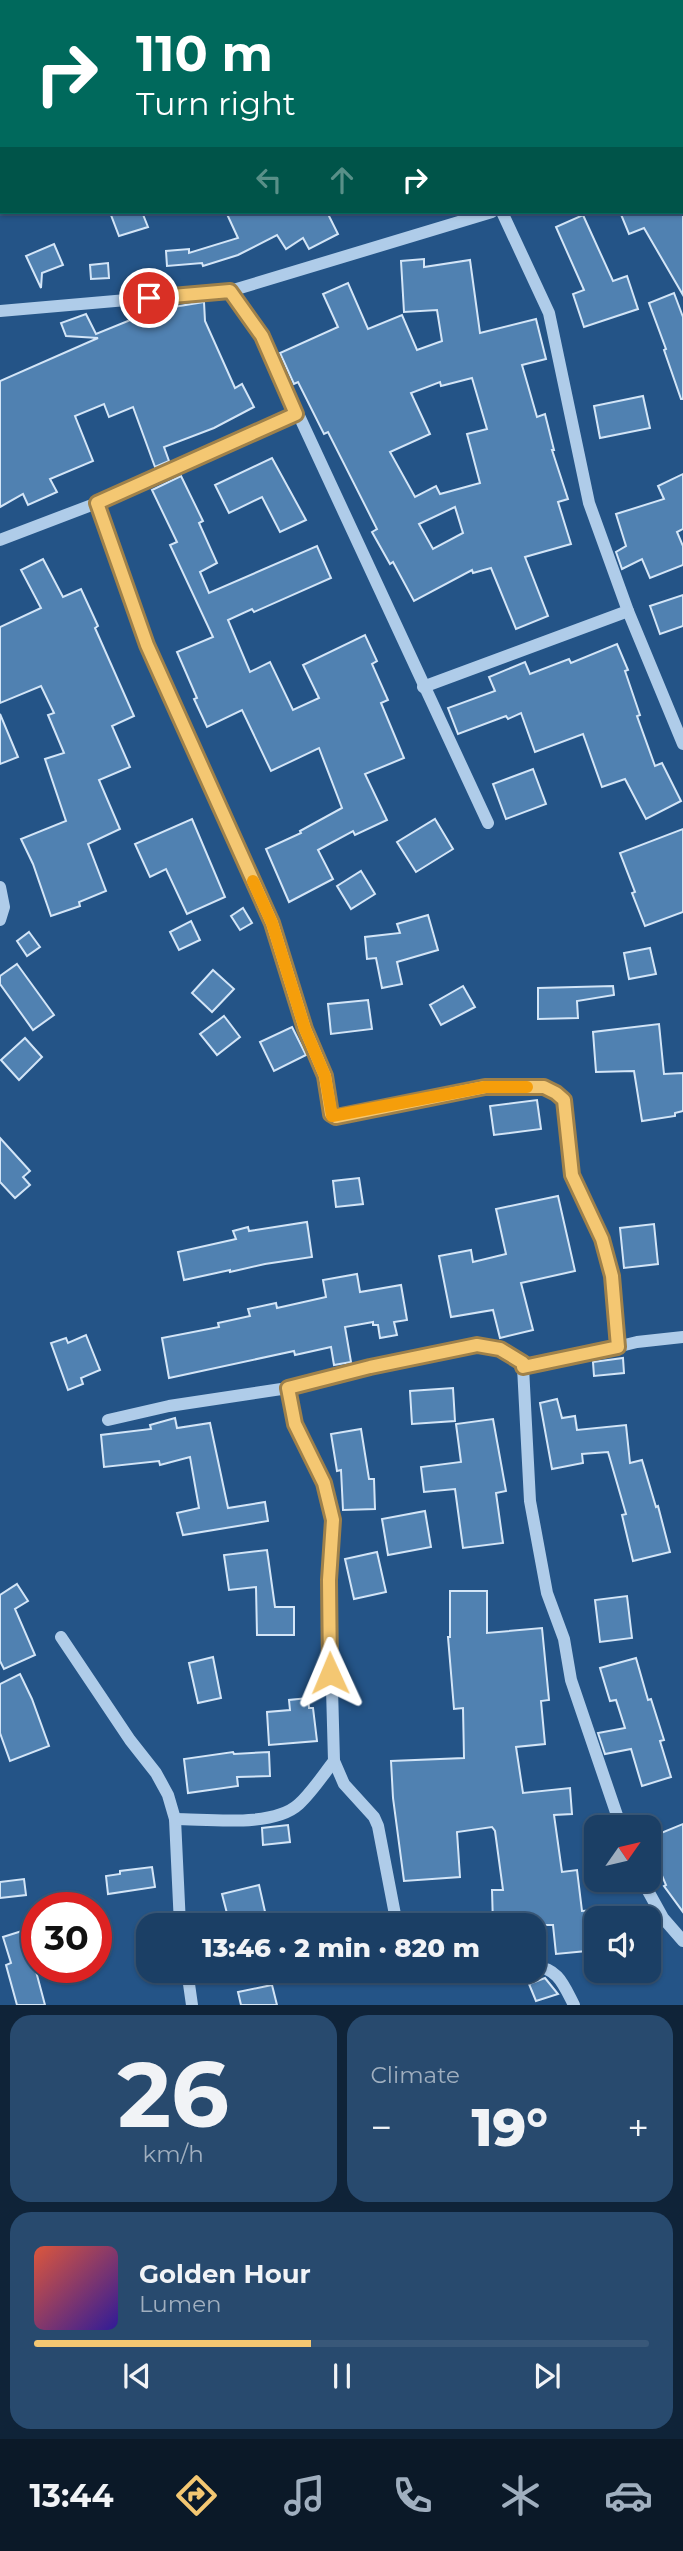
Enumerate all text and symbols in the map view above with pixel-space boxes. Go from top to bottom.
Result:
text: 110 m [136,24,273,83]
icon: right [21,28,112,119]
text: Turn right [136,84,296,123]
icon: left [250,161,288,199]
icon: ahead [323,161,361,199]
icon: right [396,161,434,199]
pin [119,268,179,328]
icon: arrive [130,279,168,317]
position arrow [293,1636,367,1710]
north arrow [584,1815,662,1892]
map controls [584,1815,661,1983]
speed limit sign: 30 [21,1892,112,1983]
button: sound [584,1906,661,1983]
text: 13:46 · 2 min · 820 m [202,1932,480,1964]
text: 26 [117,2039,229,2150]
text: Climate [371,2061,460,2089]
text: 19° [472,2096,548,2159]
text: − [371,2104,392,2151]
text: + [627,2104,649,2151]
text: km/h [143,2140,204,2168]
text: Golden Hour [139,2258,311,2290]
text: Lumen [139,2290,222,2318]
icon: previous [118,2357,156,2395]
icon: pause [323,2357,361,2395]
icon: next [528,2357,566,2395]
icon: directions [172,2471,221,2520]
icon: music [280,2471,329,2520]
icon: phone [388,2471,437,2520]
icon: climate [496,2471,545,2520]
icon: car [604,2471,653,2520]
text: 13:44 [30,2476,113,2515]

